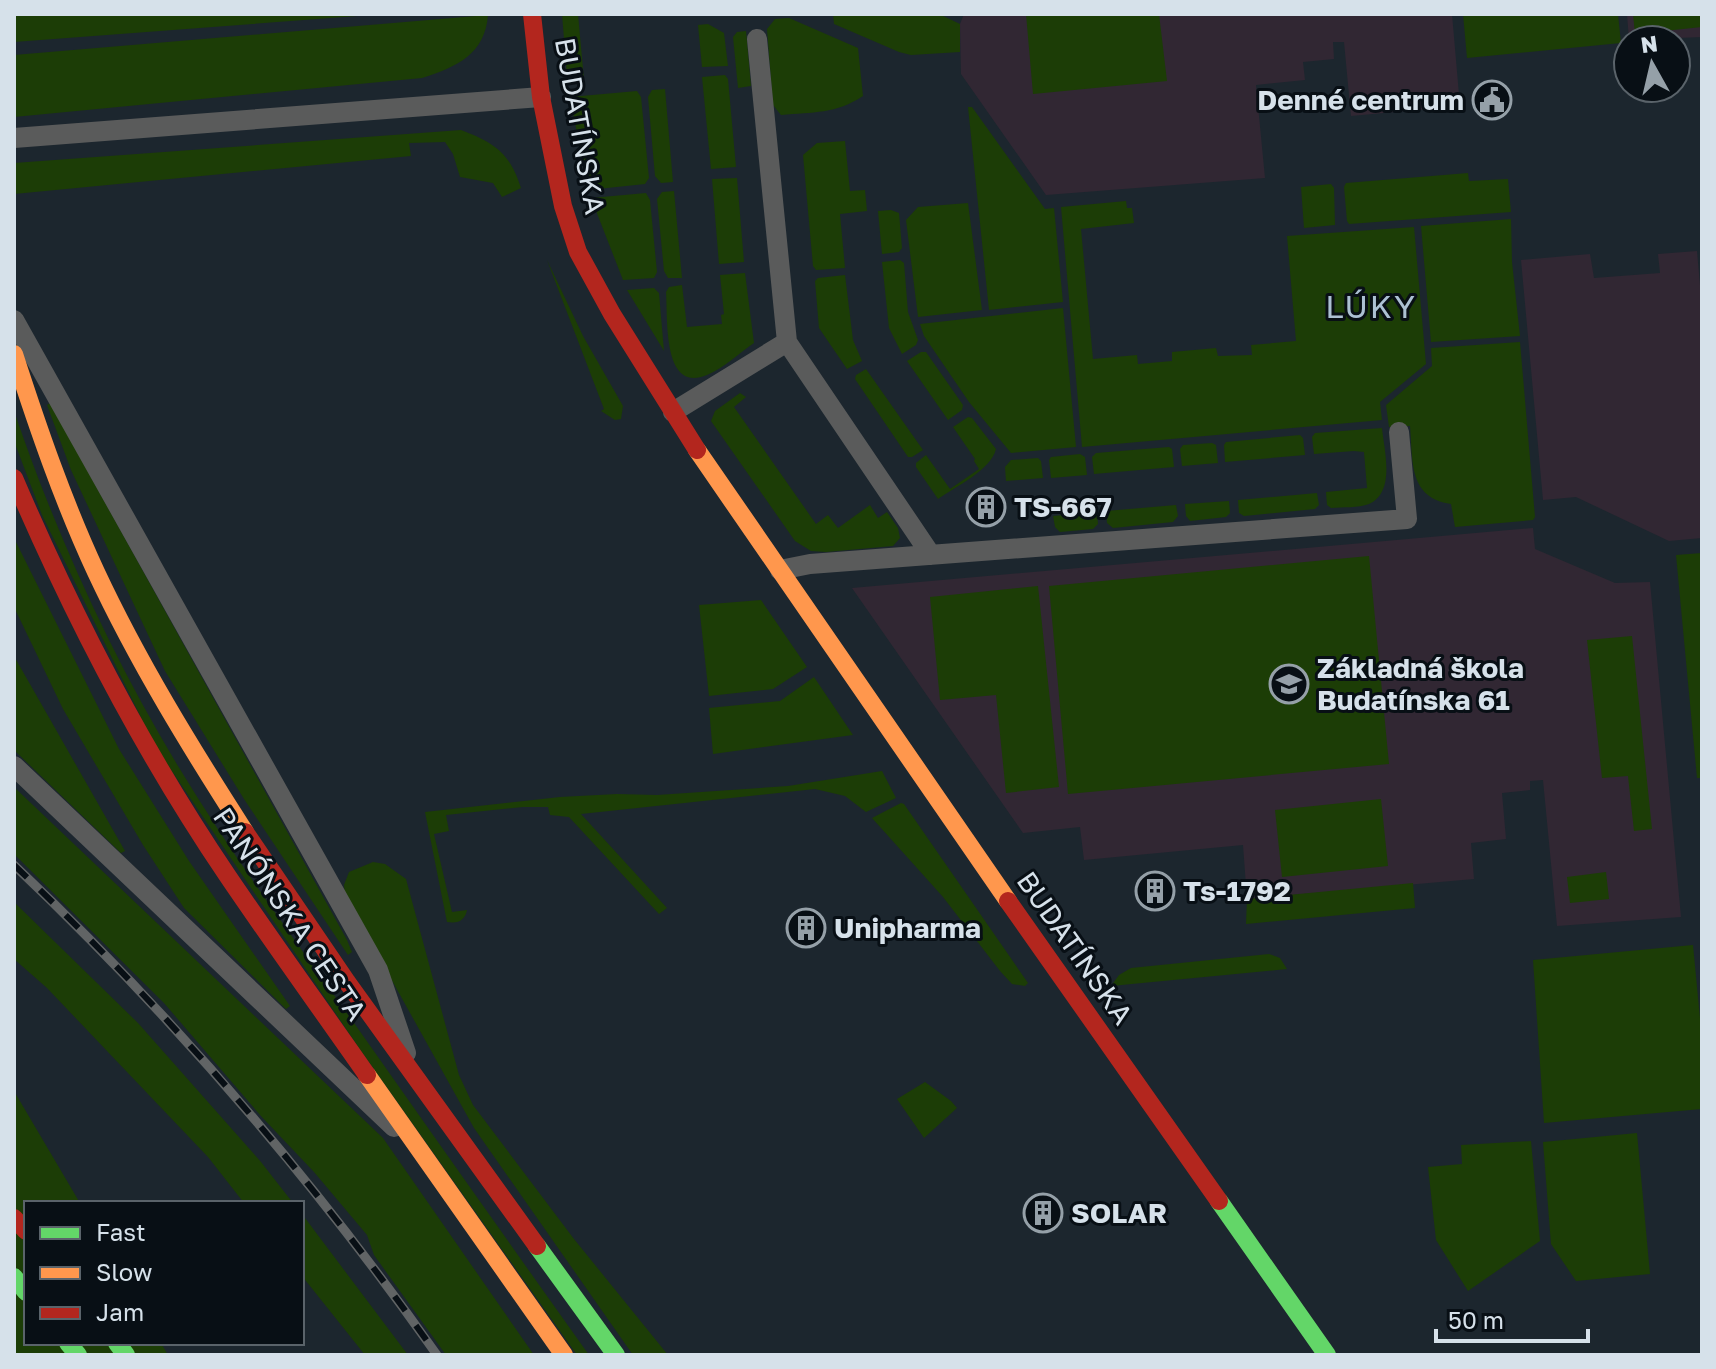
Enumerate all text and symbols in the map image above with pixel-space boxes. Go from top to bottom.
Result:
north arrow [1612,24,1692,104]
text: N [1639,29,1659,58]
street label: BUDATÍNSKA [549,35,612,217]
public building icon: Denné centrum [1471,79,1513,121]
place label: Denné centrum [1257,83,1464,116]
district label: LÚKY [1325,287,1417,325]
building icon: TS-667 [965,486,1007,528]
place label: TS-667 [1014,490,1112,523]
place label: Základná škola Budatínska 61 [1317,651,1524,716]
school or university icon: Základná škola Budatínska 61 [1268,663,1310,705]
street label: PANÓNSKA CESTA [207,801,374,1027]
street label: BUDATÍNSKA [1011,865,1140,1031]
building icon: Ts-1792 [1134,870,1176,912]
place label: Ts-1792 [1183,874,1291,907]
building icon: Unipharma [785,907,827,949]
place label: Unipharma [834,911,981,944]
building icon: SOLAR [1022,1192,1064,1234]
place label: SOLAR [1071,1196,1167,1229]
legend [24,1201,304,1345]
text: Fast [96,1217,146,1246]
text: Slow [96,1257,152,1286]
scale bar [1436,1293,1588,1343]
text: Jam [96,1297,144,1326]
text: 50 m [1448,1305,1504,1334]

